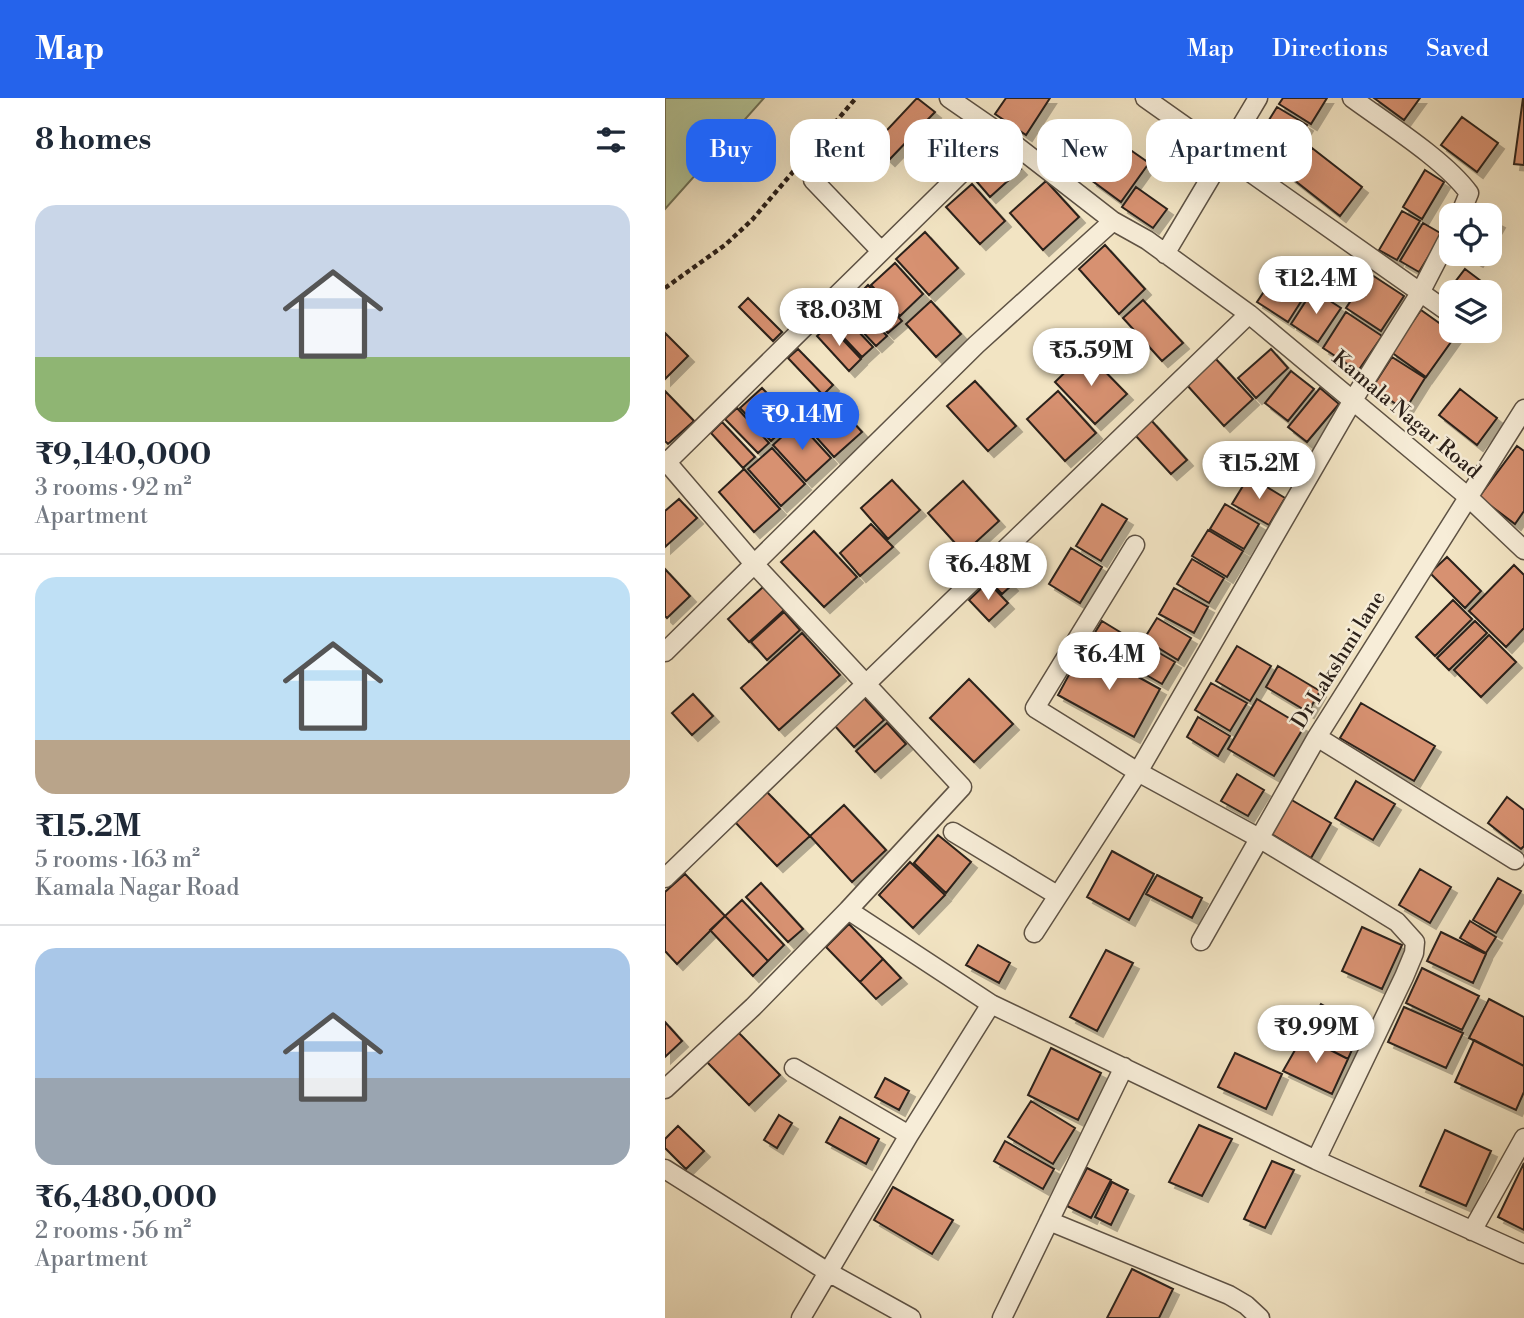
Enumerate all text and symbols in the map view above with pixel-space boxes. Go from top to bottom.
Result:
text: Map [35,29,104,70]
text: Map [1187,34,1234,64]
text: Directions [1272,34,1388,64]
text: Saved [1426,34,1489,64]
chip: Buy [686,119,776,182]
chip: Rent [790,119,890,182]
chip: Filters [904,119,1023,182]
chip: New [1037,119,1132,182]
chip: Apartment [1146,119,1312,182]
text: 8 homes [35,121,151,159]
icon: filters [592,121,630,159]
map controls [1439,203,1502,343]
button: locate [1439,203,1502,266]
icon: home [270,251,396,377]
pin: ₹12.4M [1259,256,1373,316]
text: ₹12.4M [1275,265,1357,293]
button: layers [1439,280,1502,343]
pin: ₹8.03M [782,288,896,348]
text: ₹8.03M [796,297,882,325]
pin: ₹5.59M [1034,328,1148,388]
text: ₹5.59M [1049,337,1133,365]
street label: Kamala Nagar Road [1326,345,1486,485]
pin: ₹9.14M [745,392,859,452]
text: ₹9.14M [761,401,843,429]
text: ₹9,140,000 [35,436,211,474]
pin: ₹15.2M [1202,442,1316,501]
text: ₹15.2M [1218,450,1300,478]
text: 3 rooms · 92 m² [35,474,191,502]
text: Apartment [35,502,148,530]
pin: ₹6.48M [931,542,1045,602]
text: ₹6.48M [945,551,1031,579]
street label: Dr Lakshmi lane [1286,586,1392,734]
icon: home [270,623,396,749]
pin: ₹6.4M [1060,632,1158,692]
text: ₹6.4M [1073,641,1145,669]
text: ₹15.2M [35,808,141,846]
text: 5 rooms · 163 m² [35,846,200,874]
text: Kamala Nagar Road [35,874,239,902]
icon: home [270,994,396,1120]
pin: ₹9.99M [1259,1006,1373,1065]
text: ₹9.99M [1274,1014,1359,1042]
text: ₹6,480,000 [35,1179,217,1217]
text: 2 rooms · 56 m² [35,1217,191,1245]
text: Apartment [35,1245,148,1273]

